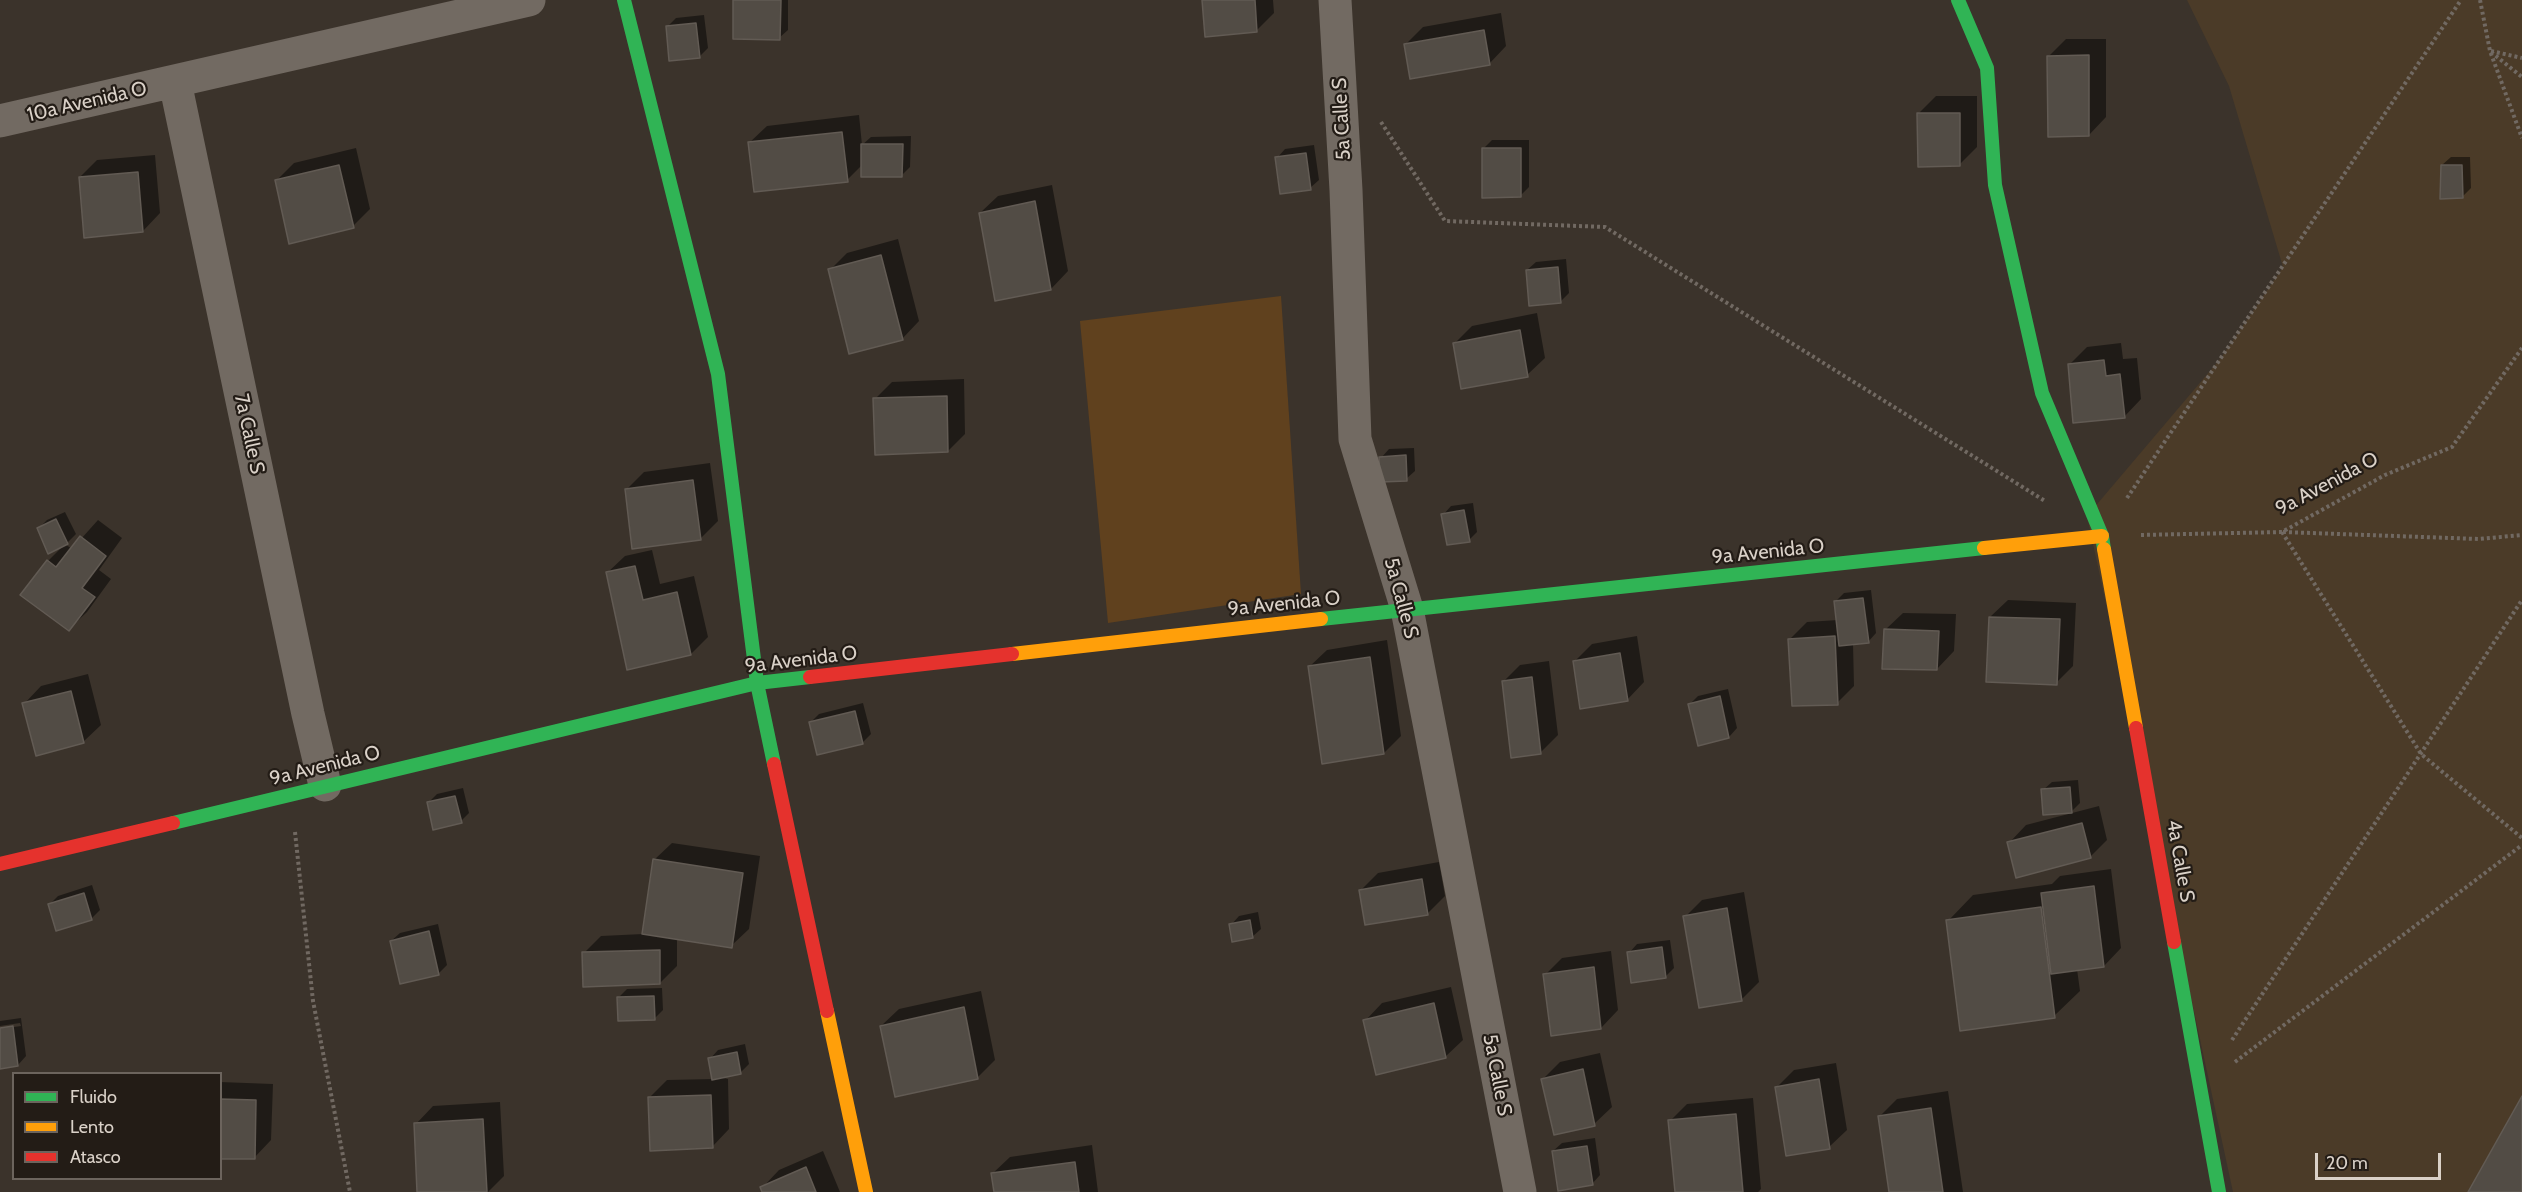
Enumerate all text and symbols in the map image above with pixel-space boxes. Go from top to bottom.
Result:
street label: 10a Avenida O [25,77,149,127]
street label: 5a Calle S [1328,77,1356,161]
street label: 7a Calle S [229,392,269,476]
street label: 9a Avenida O [2271,447,2383,521]
street label: 9a Avenida O [1711,534,1825,570]
street label: 5a Calle S [1379,555,1423,641]
street label: 9a Avenida O [1227,586,1341,622]
street label: 9a Avenida O [743,641,859,679]
street label: 9a Avenida O [267,741,383,791]
street label: 4a Calle S [2161,818,2199,904]
street label: 5a Calle S [1477,1032,1517,1118]
legend [12,1072,222,1180]
text: Fluido [70,1086,117,1108]
text: Lento [70,1116,114,1138]
scale bar [2318,1141,2444,1179]
text: Atasco [70,1146,121,1168]
text: 20 m [2326,1152,2368,1174]

